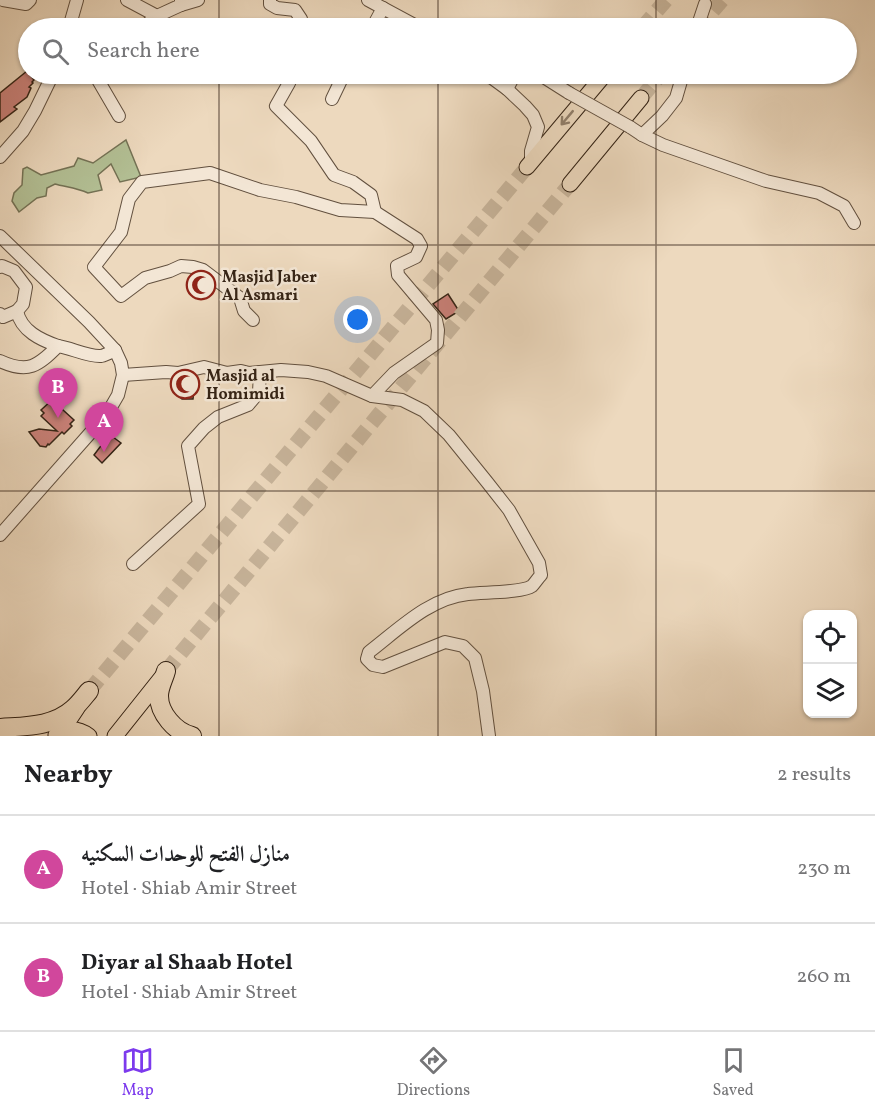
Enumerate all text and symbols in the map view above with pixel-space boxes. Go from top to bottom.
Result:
search box [18,18,857,84]
icon: search [39,35,72,68]
text: Search here [87,36,200,67]
one-way arrow [561,110,574,126]
place label: Masjid Jaber Al Asmari [222,267,317,307]
mosque icon: Masjid Jaber Al Asmari [185,269,217,301]
your location [343,305,372,334]
place label: Masjid al Homimidi [206,366,285,406]
pin: B [38,368,78,418]
mosque icon: Masjid al Homimidi [169,368,201,400]
pin: A [84,402,124,452]
map controls [803,610,857,718]
button: locate [803,610,857,664]
button: layers [803,664,857,718]
text: Nearby [24,757,113,793]
text: 2 results [777,761,851,789]
text: منازل الفتح للوحدات السكنيه [81,840,290,871]
text: A [36,855,51,883]
text: 230 m [797,855,851,883]
text: Hotel · Shiab Amir Street [81,875,297,903]
text: Diyar al Shaab Hotel [81,948,293,979]
text: B [37,963,50,991]
text: 260 m [796,963,851,991]
text: Hotel · Shiab Amir Street [81,979,297,1007]
tab: Map [121,1044,154,1102]
tab: Directions [397,1044,470,1102]
tab: Saved [713,1044,754,1102]

